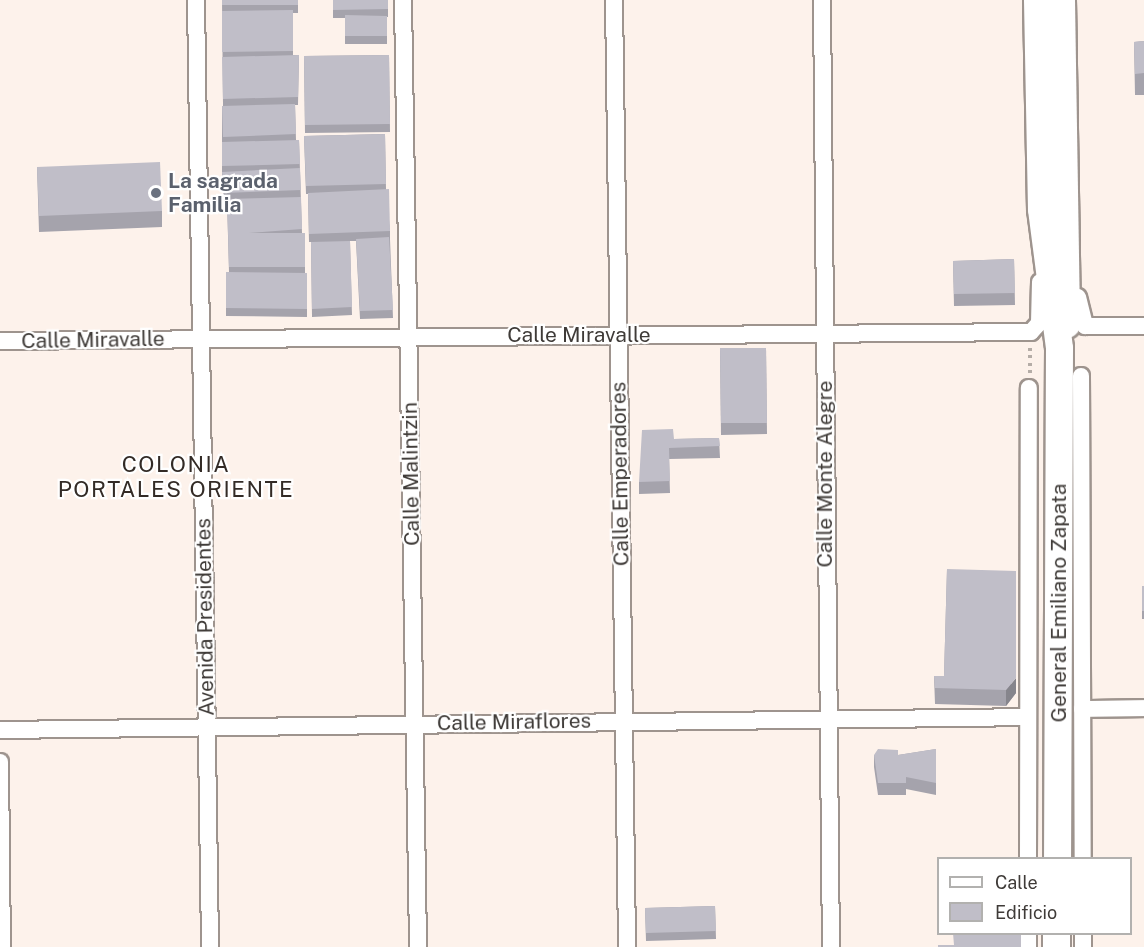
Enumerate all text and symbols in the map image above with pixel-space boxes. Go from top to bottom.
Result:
place label: La sagrada Familia [168,168,278,218]
marker: La sagrada Familia [149,186,163,200]
street label: Calle Miravalle [507,322,651,348]
street label: Calle Miravalle [21,326,165,354]
street label: Calle Monte Alegre [812,380,838,568]
street label: Calle Emperadores [606,382,634,566]
street label: Calle Malintzin [397,402,425,546]
district label: COLONIA PORTALES ORIENTE [58,451,294,502]
street label: General Emiliano Zapata [1046,484,1072,722]
street label: Avenida Presidentes [191,518,219,716]
street label: Calle Miraflores [437,708,591,736]
legend [937,857,1132,935]
text: Calle [995,872,1038,893]
text: Edificio [995,902,1057,923]

